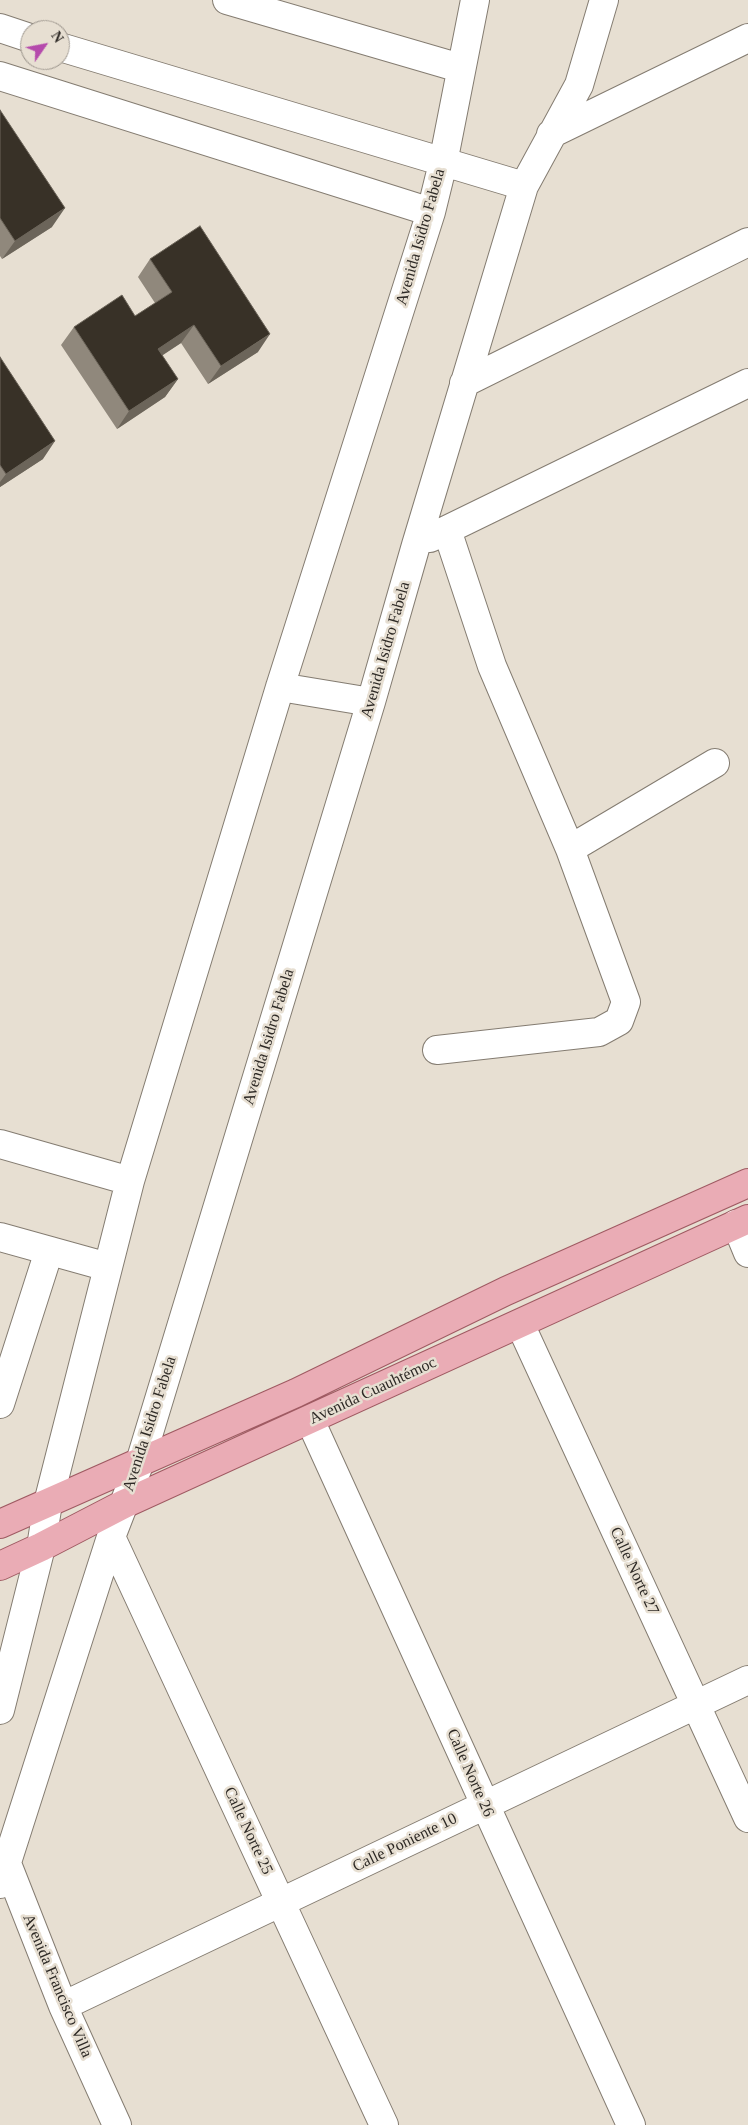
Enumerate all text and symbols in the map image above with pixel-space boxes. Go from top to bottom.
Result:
north arrow [20,20,70,70]
text: N [48,29,66,45]
street label: Avenida Isidro Fabela [392,167,450,307]
street label: Avenida Isidro Fabela [357,580,415,720]
street label: Avenida Isidro Fabela [239,967,299,1107]
street label: Avenida Cuauhtémoc [306,1353,440,1429]
street label: Avenida Isidro Fabela [119,1354,181,1494]
street label: Calle Norte 27 [605,1524,663,1618]
street label: Calle Norte 26 [442,1726,498,1820]
street label: Calle Norte 25 [219,1784,277,1878]
street label: Calle Poniente 10 [350,1809,460,1877]
street label: Avenida Francisco Villa [18,1911,96,2061]

